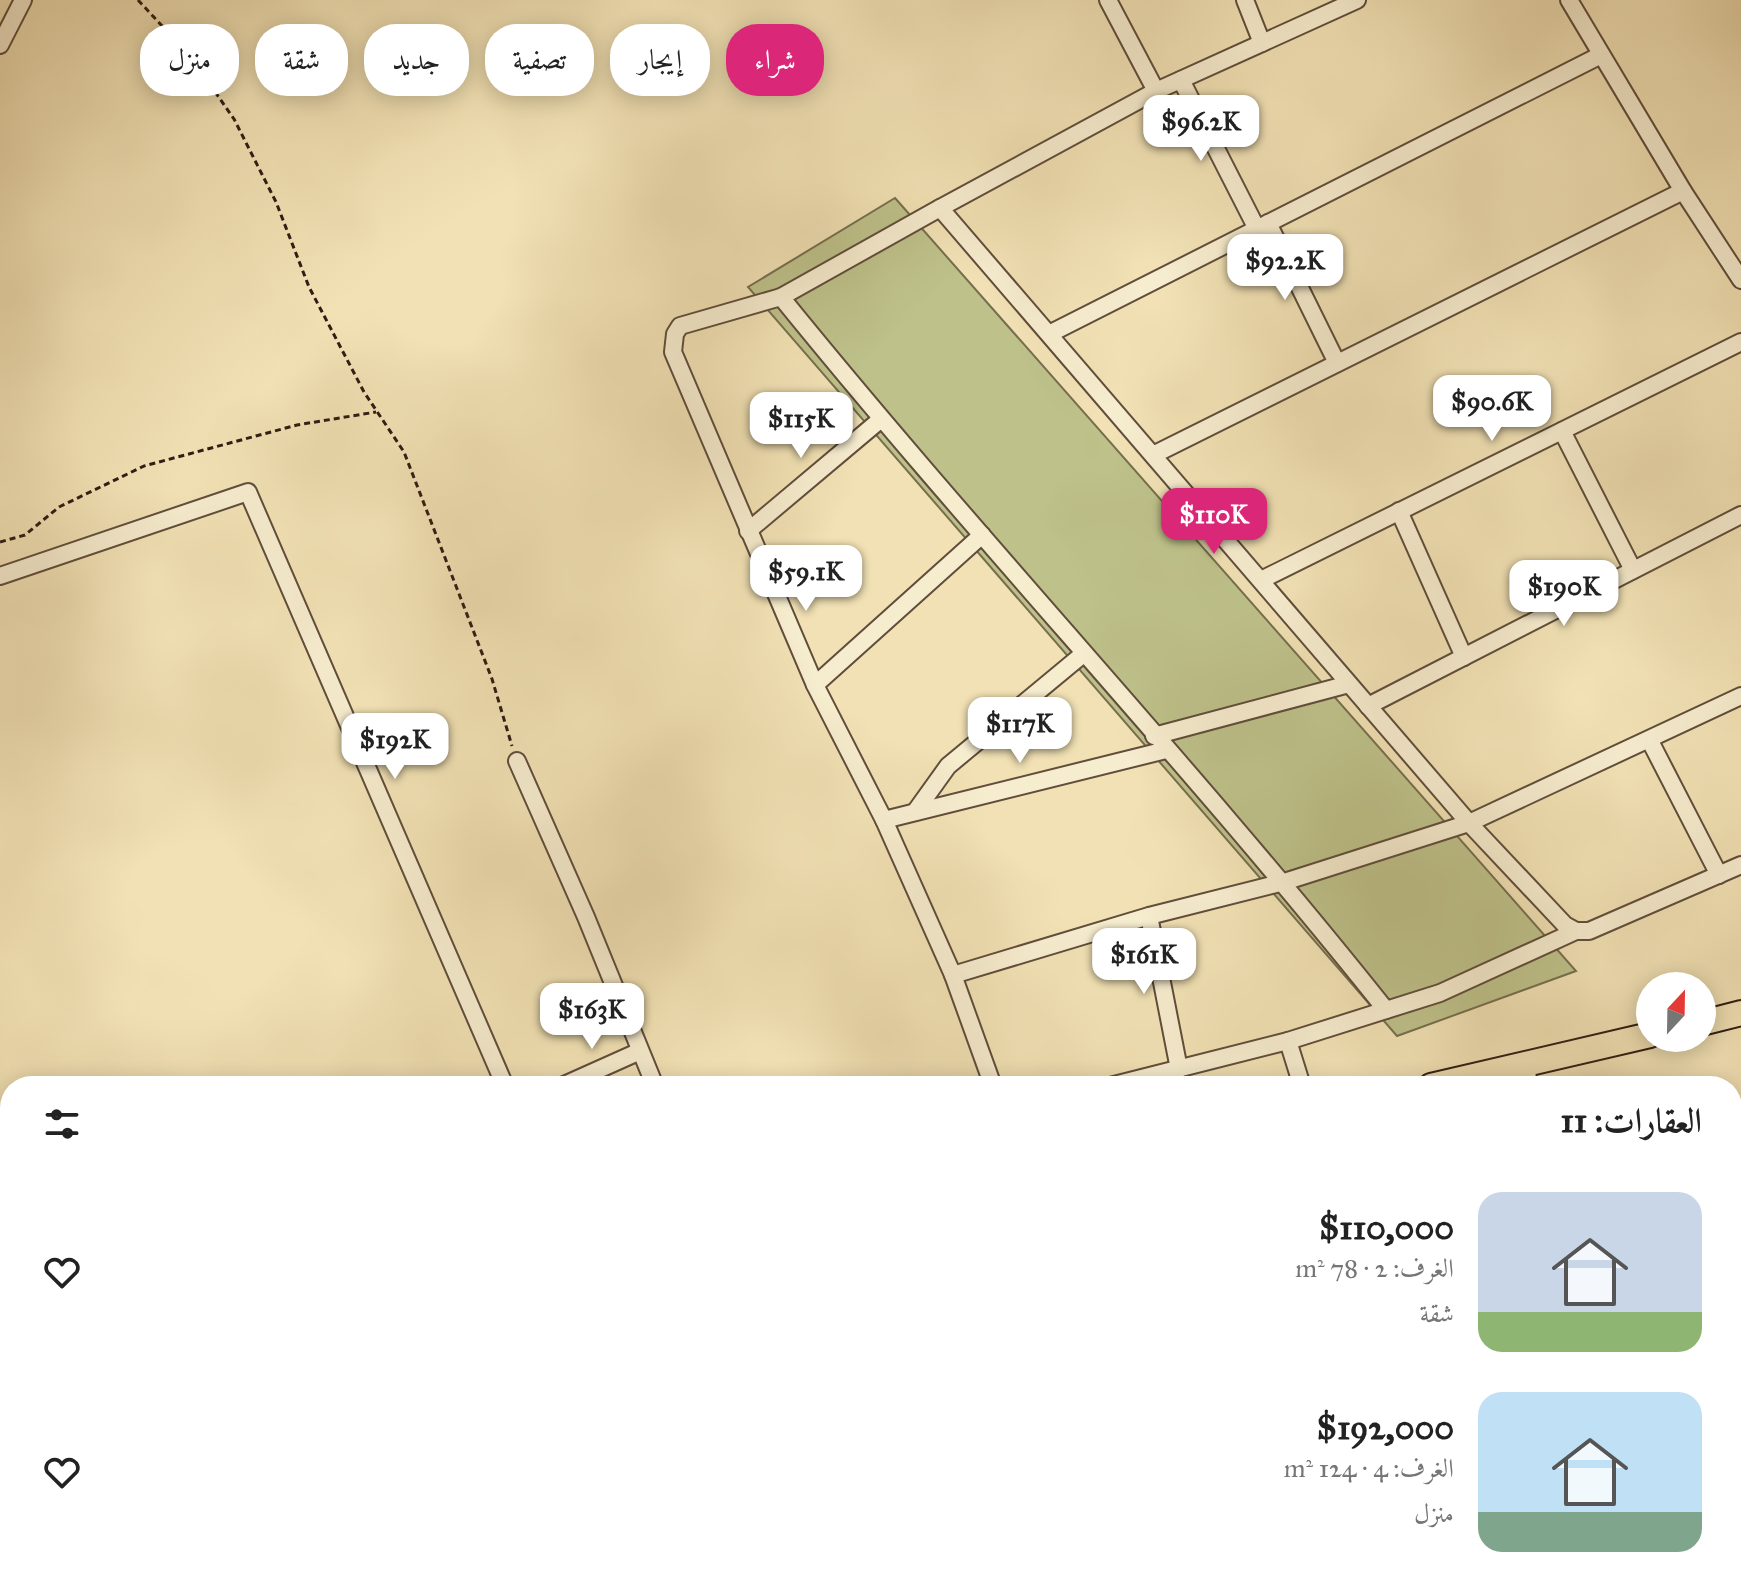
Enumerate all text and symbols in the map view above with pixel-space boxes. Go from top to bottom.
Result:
chip: منزل [140,24,239,96]
chip: شقة [255,24,348,96]
chip: جديد [364,24,469,96]
chip: تصفية [485,24,594,96]
chip: إيجار [610,24,710,96]
chip: شراء [726,24,824,96]
pin: $96.2K [1136,95,1266,163]
text: $96.2K [1161,105,1241,137]
pin: $92.2K [1220,234,1350,302]
text: $92.2K [1245,244,1325,276]
pin: $90.6K [1427,375,1557,443]
text: $90.6K [1451,385,1533,417]
pin: $115K [745,392,857,460]
text: $115K [768,402,834,434]
pin: $110K [1158,488,1270,556]
text: $110K [1179,498,1249,530]
pin: $59.1K [741,545,871,613]
text: $59.1K [768,555,844,587]
pin: $190K [1508,560,1620,628]
text: $190K [1527,570,1601,602]
pin: $117K [964,697,1076,765]
text: $117K [986,707,1054,739]
pin: $192K [339,713,451,781]
text: $192K [360,723,430,755]
pin: $161K [1088,928,1200,996]
text: $161K [1110,938,1178,970]
north arrow [1636,972,1716,1052]
map controls [1636,972,1716,1052]
pin: $163K [536,983,648,1051]
text: $163K [558,993,626,1025]
text: العقارات: 11 [1560,1100,1702,1141]
icon: filters [40,1102,84,1146]
text: $110,000 [1319,1207,1454,1248]
icon: home [1542,1224,1638,1320]
icon: heart [40,1250,84,1294]
text: الغرف: 2 · 78 m² [1295,1252,1454,1284]
text: شقة [1420,1297,1454,1329]
text: $192,000 [1317,1407,1454,1448]
icon: home [1542,1424,1638,1520]
icon: heart [40,1450,84,1494]
text: الغرف: 4 · 124 m² [1284,1452,1454,1484]
text: منزل [1414,1497,1454,1529]

